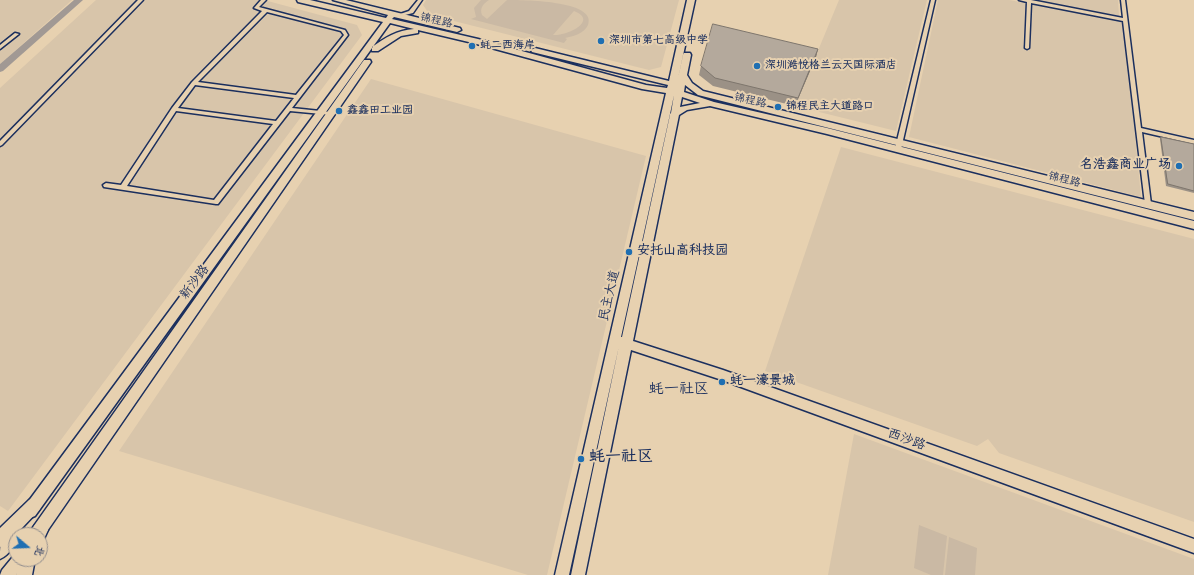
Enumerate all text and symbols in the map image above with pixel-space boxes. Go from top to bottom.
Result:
street label: 锦程路 [418,12,454,32]
place label: 深圳市第七高级中学 [609,34,708,48]
marker: 深圳市第七高级中学 [596,36,606,46]
place label: 蚝二西海岸 [480,39,535,53]
marker: 蚝二西海岸 [467,41,477,51]
place label: 深圳澔悦格兰云天国际酒店 [765,59,897,73]
marker: 深圳澔悦格兰云天国际酒店 [752,61,762,71]
street label: 锦程路 [732,92,768,112]
place label: 锦程民主大道路口 [786,100,874,114]
marker: 锦程民主大道路口 [773,102,783,112]
place label: 鑫鑫田工业园 [347,104,413,118]
marker: 鑫鑫田工业园 [334,106,344,116]
place label: 名浩鑫商业广场 [1080,158,1171,174]
marker: 名浩鑫商业广场 [1174,161,1184,171]
street label: 锦程路 [1046,171,1082,191]
place label: 安托山高科技园 [637,244,728,260]
marker: 安托山高科技园 [624,247,634,257]
street label: 新沙路 [178,263,214,303]
street label: 民主大道 [598,269,624,323]
place label: 蚝一濠景城 [730,374,795,390]
marker: 蚝一濠景城 [717,377,727,387]
district label: 蚝一社区 [649,382,709,400]
street label: 西沙路 [885,427,927,455]
place label: 蚝一社区 [589,449,653,469]
marker: 蚝一社区 [576,454,586,464]
north arrow [8,527,48,567]
text: 北 [29,543,48,558]

